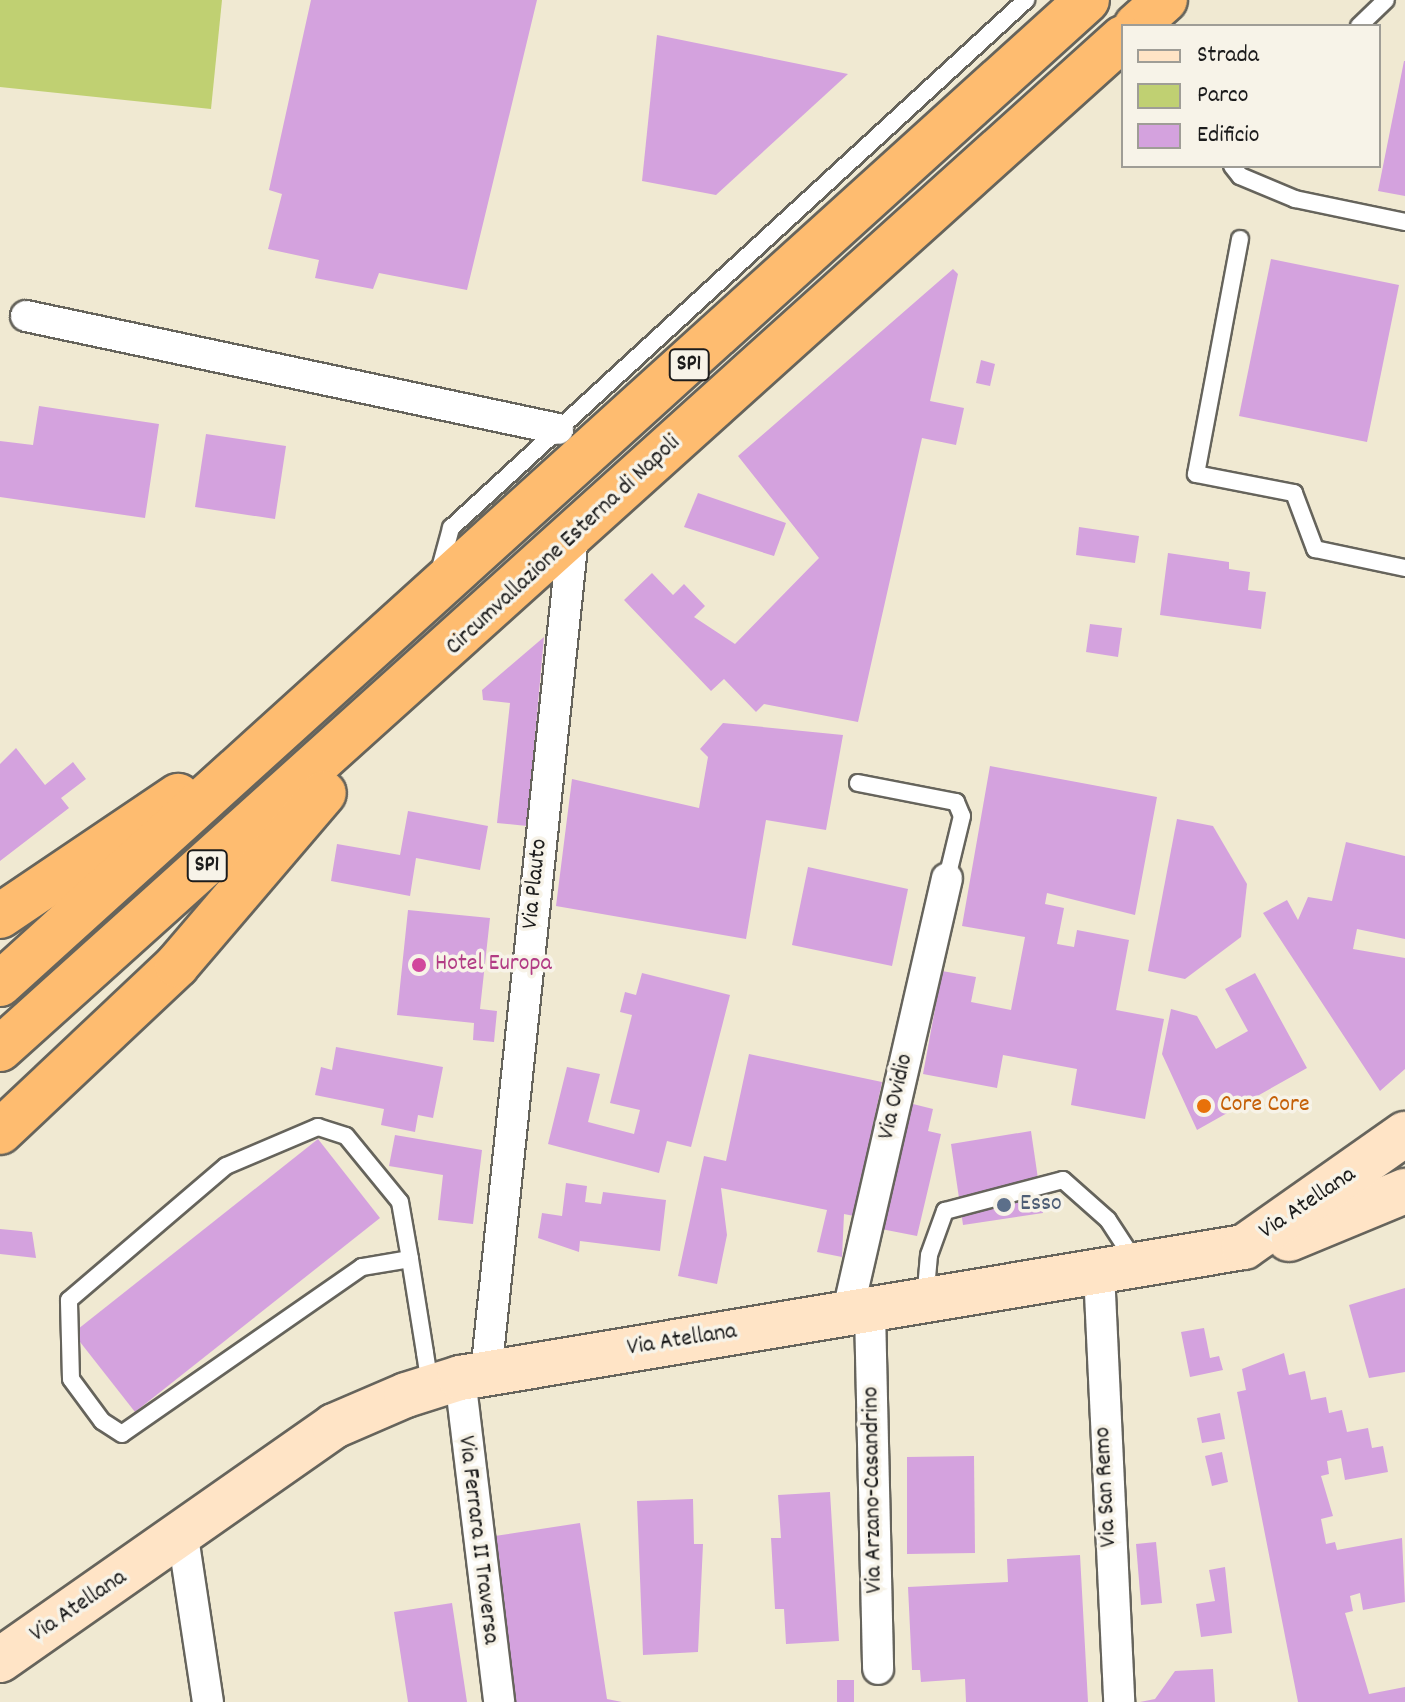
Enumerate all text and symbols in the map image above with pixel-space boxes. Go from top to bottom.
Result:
legend [1121,24,1381,168]
text: Strada [1197,39,1259,73]
text: Parco [1197,79,1248,113]
text: Edificio [1197,119,1259,153]
road number: SP1 [667,347,711,383]
street label: Circumvallazione Esterna di Napoli [441,430,687,662]
street label: Via Plauto [517,838,555,930]
road number: SP1 [185,848,229,884]
place label: Hotel Europa [435,951,552,979]
marker: Hotel Europa [410,956,428,974]
street label: Via Ovidio [873,1051,921,1143]
place label: Core Core [1220,1092,1309,1120]
marker: Core Core [1195,1097,1213,1115]
street label: Via Atellana [1254,1161,1362,1247]
place label: Esso [1020,1191,1062,1219]
marker: Esso [995,1196,1013,1214]
street label: Via Atellana [625,1318,739,1364]
street label: Via Arzano-Casandrino [858,1386,890,1594]
street label: Via San Remo [1089,1426,1125,1548]
street label: Via Ferrara II Traversa [450,1434,504,1646]
street label: Via Atellana [25,1564,133,1650]

